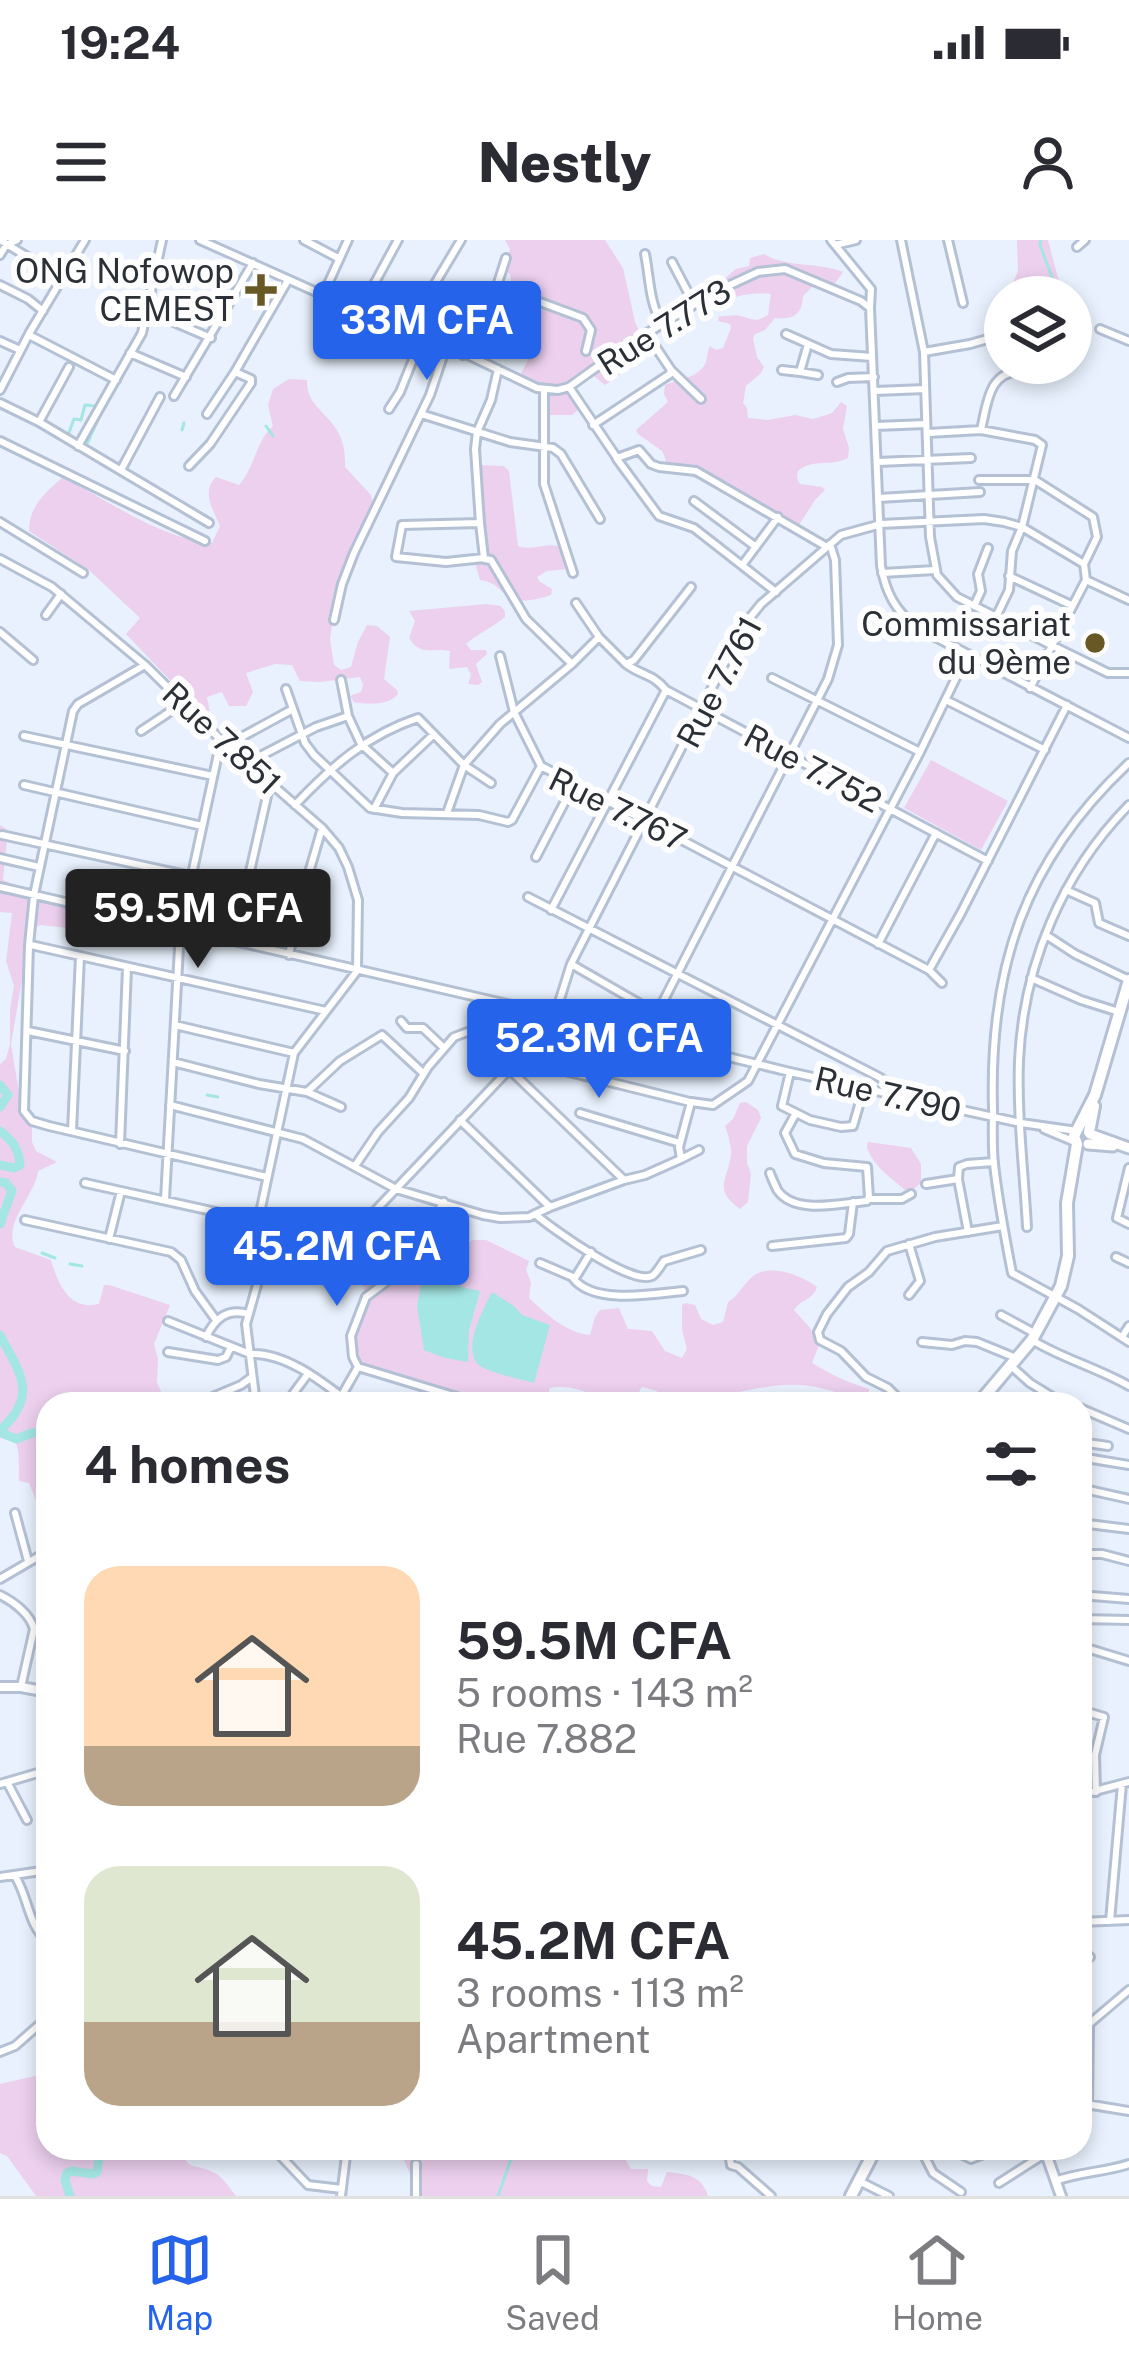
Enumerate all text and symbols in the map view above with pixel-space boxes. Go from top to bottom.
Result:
text: 19:24 [60,16,180,69]
icon: menu [48,129,114,195]
icon: person [1015,129,1081,195]
text: Nestly [478,131,651,194]
place label: ONG Nofowop CEMEST [15,252,234,328]
street label: Rue 7.773 [591,271,737,383]
marker: ONG Nofowop CEMEST [245,274,277,306]
map controls [984,276,1092,384]
button: layers [984,276,1092,384]
pin: 33M CFA [316,281,538,383]
text: 33M CFA [340,297,514,343]
place label: Commissariat du 9ème [861,605,1071,681]
street label: Rue 7.761 [669,610,769,754]
marker: Commissariat du 9ème [1082,630,1108,656]
street label: Rue 7.851 [155,674,289,802]
street label: Rue 7.752 [738,716,888,820]
street label: Rue 7.767 [543,759,693,859]
pin: 59.5M CFA [61,869,335,971]
text: 59.5M CFA [92,885,304,931]
pin: 52.3M CFA [462,999,736,1101]
text: 52.3M CFA [494,1015,704,1061]
street label: Rue 7.790 [811,1059,965,1129]
pin: 45.2M CFA [200,1207,474,1309]
text: 45.2M CFA [232,1223,442,1269]
icon: filters [978,1431,1044,1497]
text: 4 homes [84,1435,290,1494]
text: 59.5M CFA [456,1611,732,1670]
icon: home [180,1614,324,1758]
text: 5 rooms · 143 m² [456,1670,753,1716]
text: Rue 7.882 [456,1716,637,1762]
text: 45.2M CFA [456,1911,730,1970]
icon: home [180,1914,324,2058]
text: 3 rooms · 113 m² [456,1970,744,2016]
text: Apartment [456,2016,651,2062]
tab: Map [146,2227,213,2337]
tab: Saved [505,2227,600,2337]
tab: Home [892,2227,983,2337]

